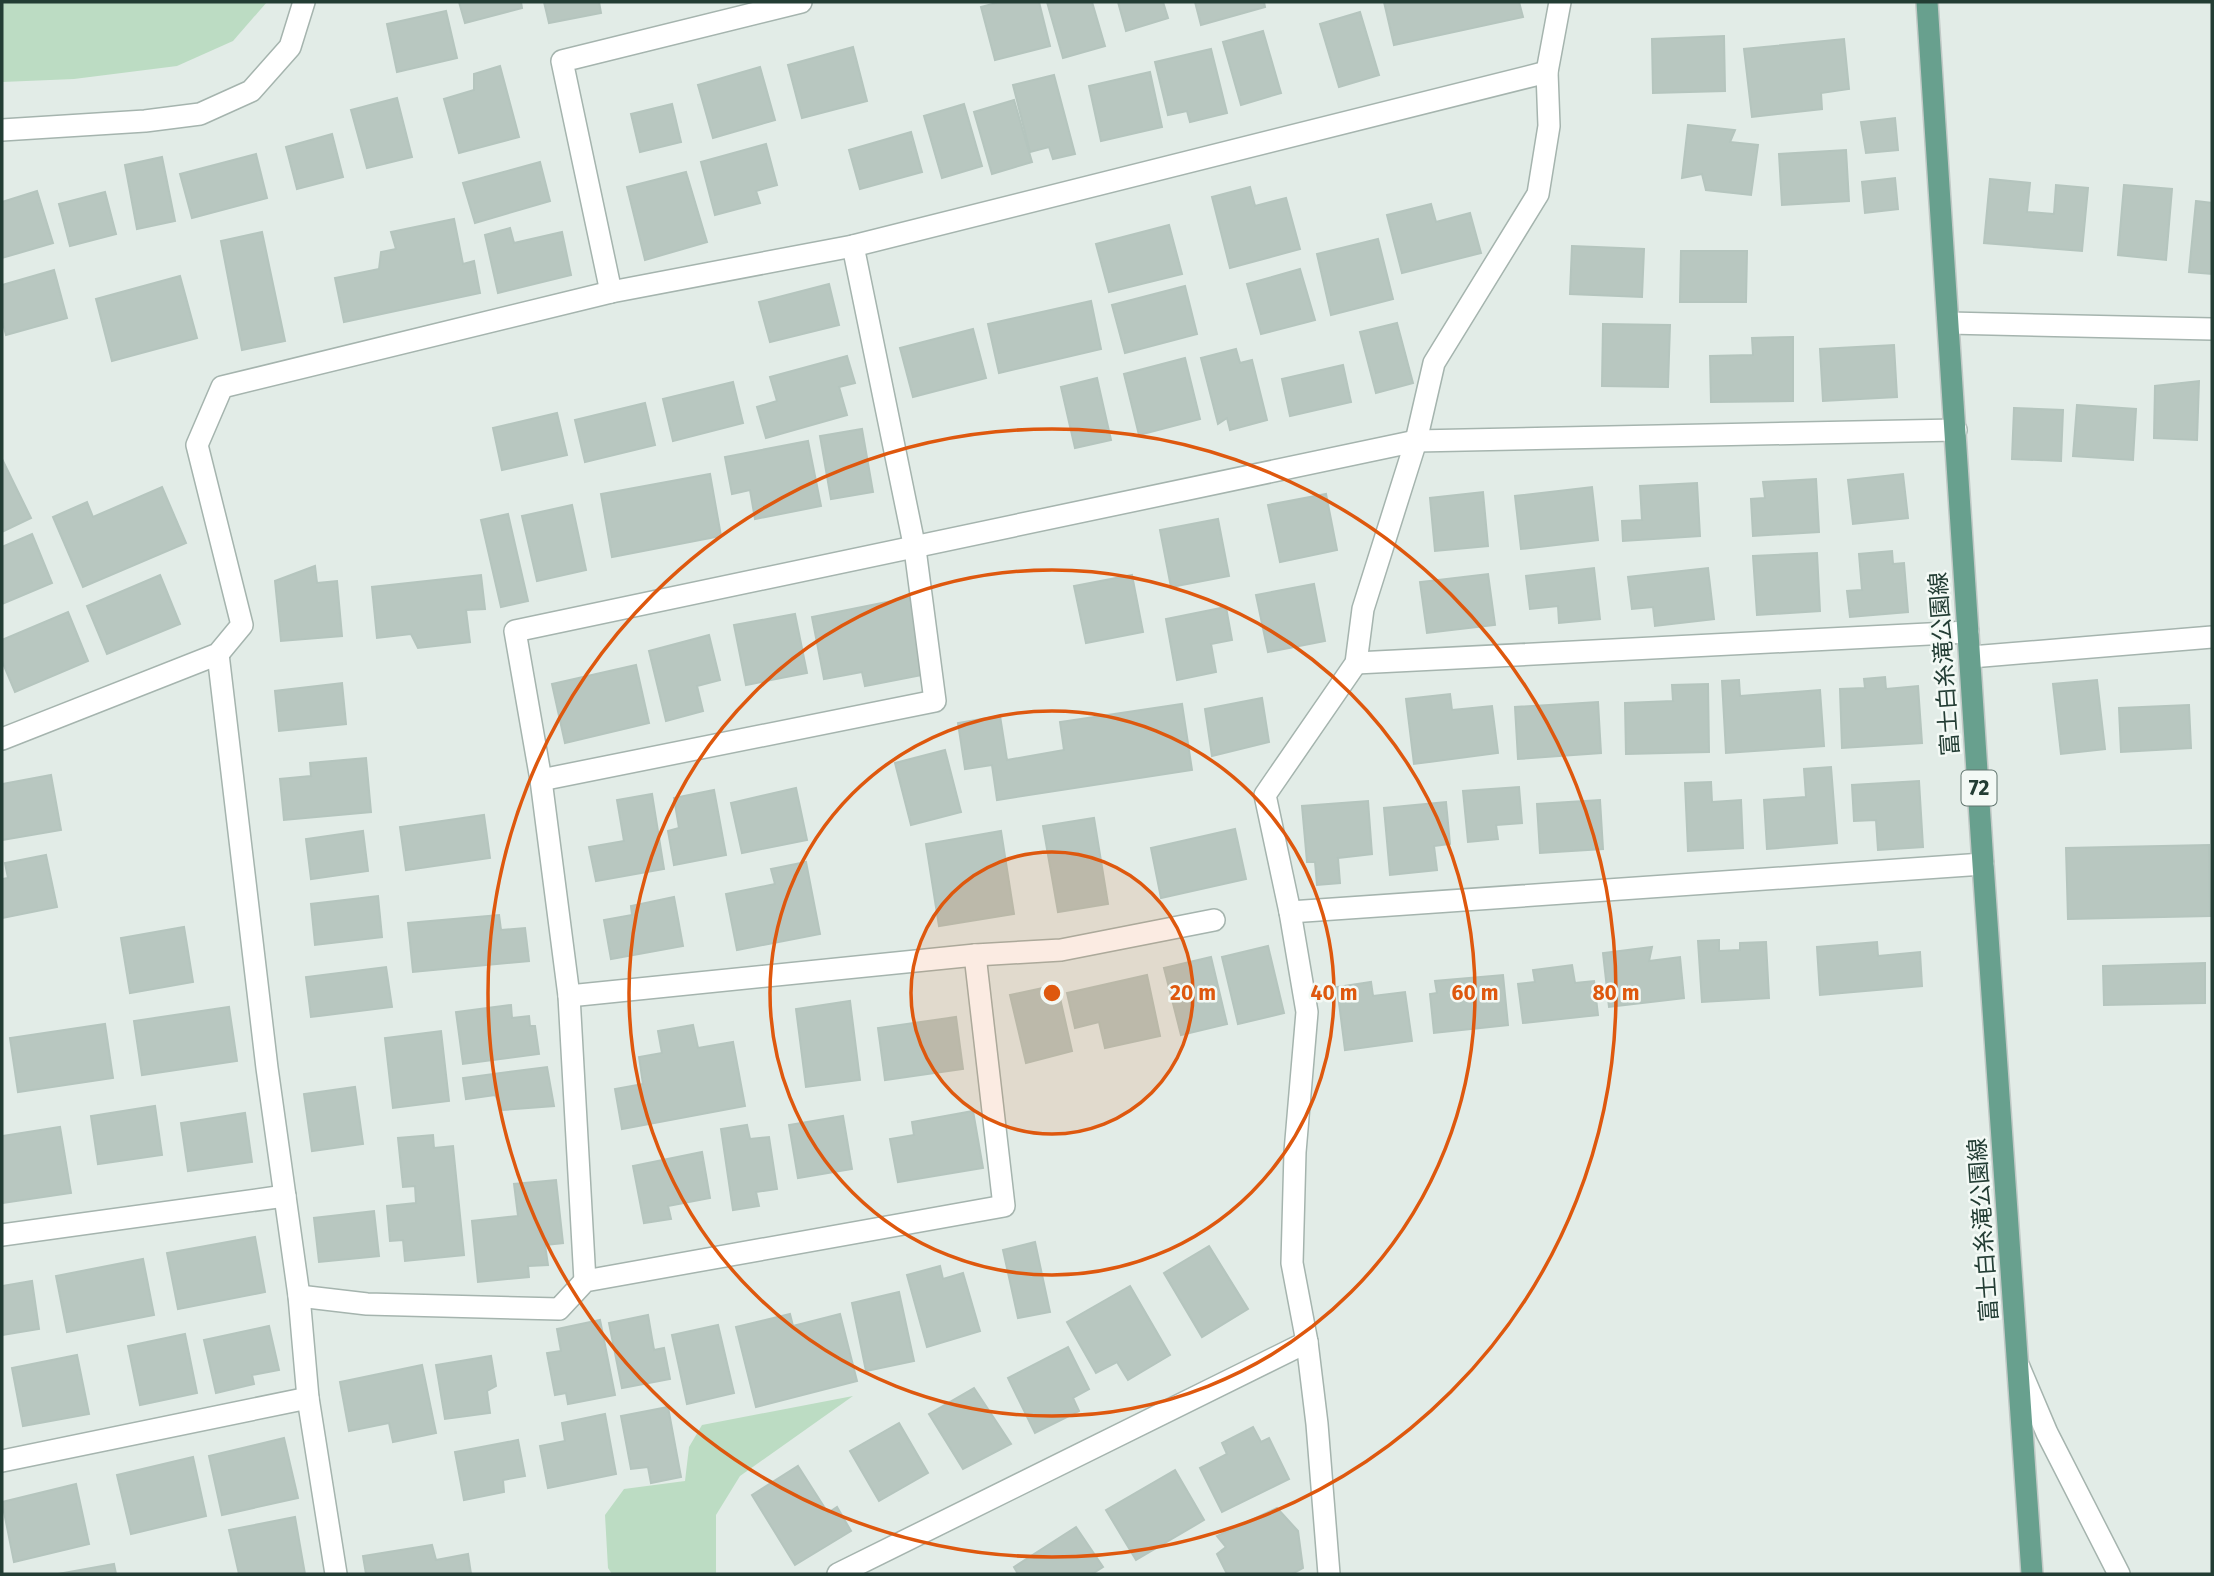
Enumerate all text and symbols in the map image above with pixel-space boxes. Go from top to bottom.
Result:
street label: 富士白糸滝公園線 [1924,571,1964,757]
road number: 72 [1962,770,1996,806]
text: 20 m [1170,980,1216,1006]
text: 40 m [1311,980,1357,1006]
text: 60 m [1452,980,1498,1006]
text: 80 m [1592,980,1640,1006]
centre of rings [1040,981,1064,1005]
street label: 富士白糸滝公園線 [1963,1137,2003,1323]

